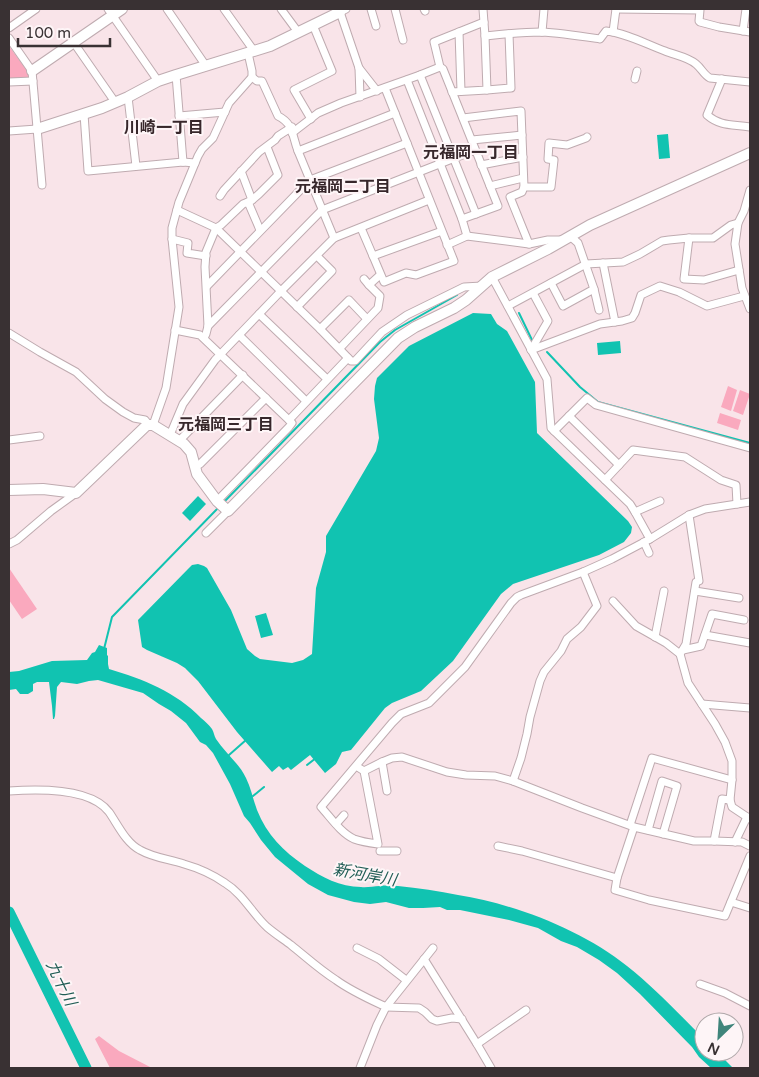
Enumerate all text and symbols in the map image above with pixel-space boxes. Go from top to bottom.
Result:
scale bar [18,15,110,47]
text: 100 m [25,24,71,42]
district label: 川崎一丁目 [124,118,204,138]
district label: 元福岡一丁目 [423,143,519,163]
district label: 元福岡二丁目 [295,177,391,197]
district label: 元福岡三丁目 [178,415,274,435]
water label: 新河岸川 [332,860,400,891]
water label: 九十川 [42,957,81,1011]
north arrow [694,1012,744,1062]
text: N [705,1038,722,1058]

